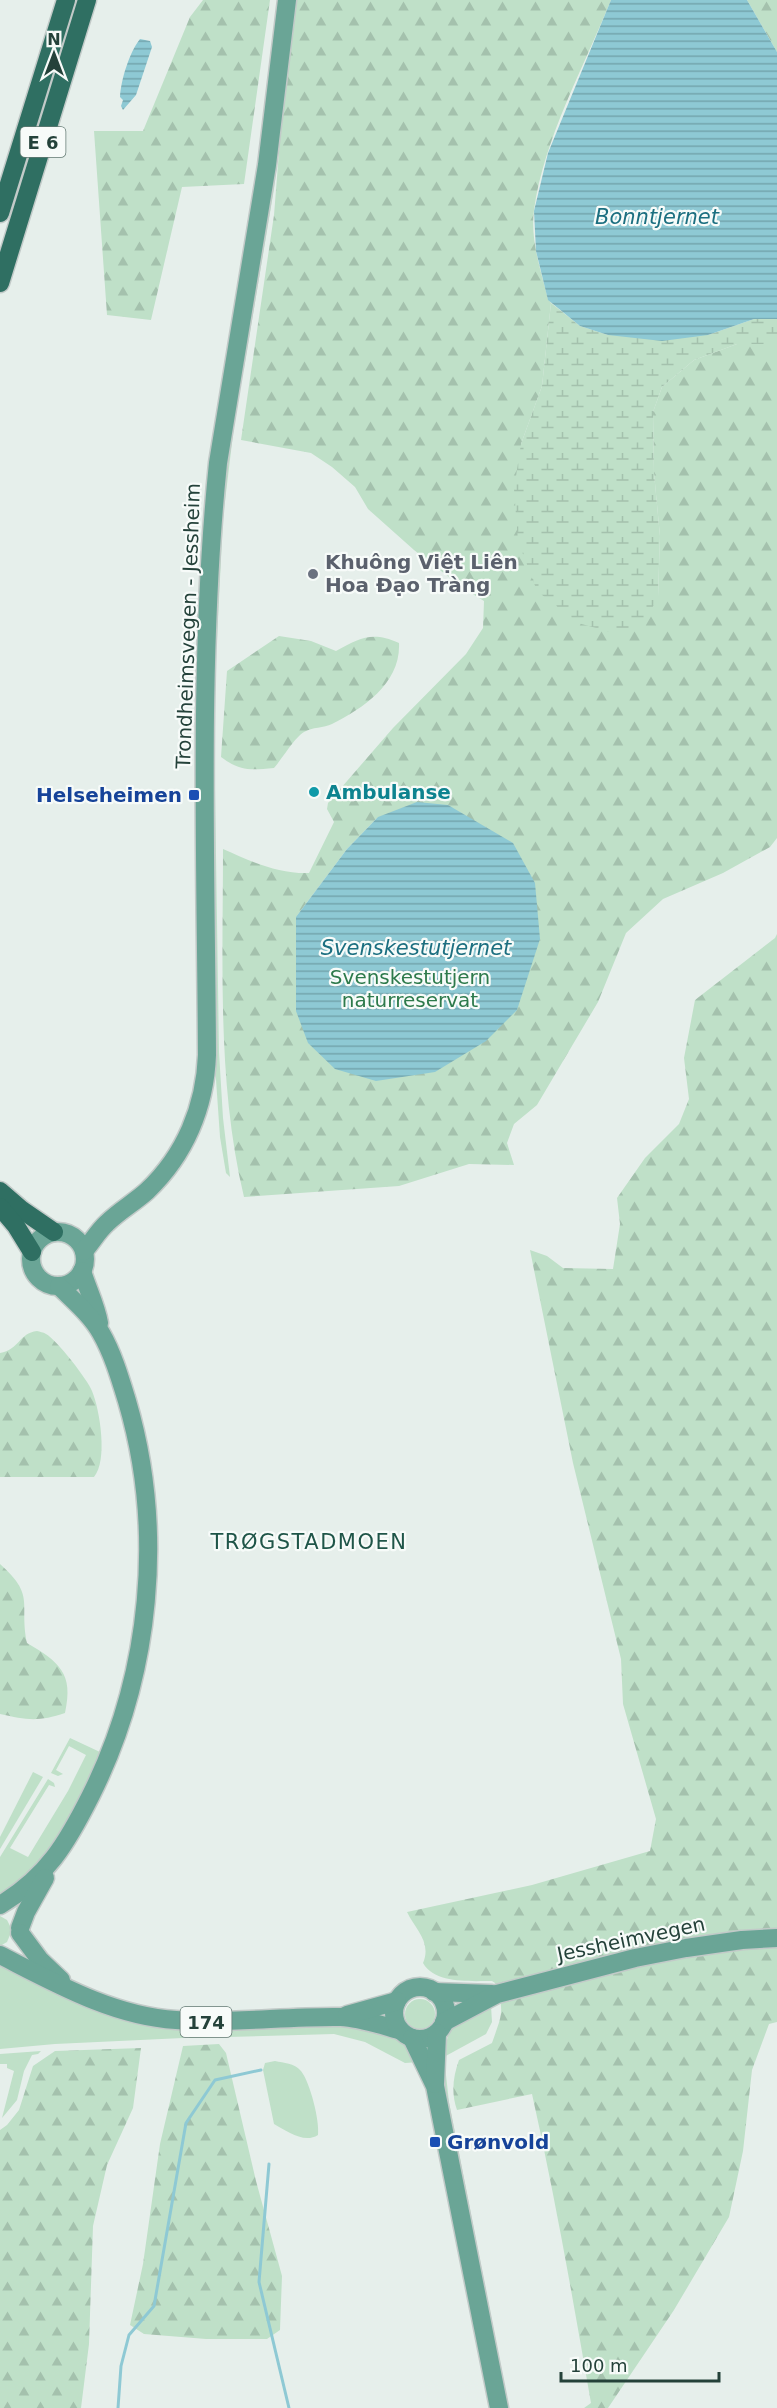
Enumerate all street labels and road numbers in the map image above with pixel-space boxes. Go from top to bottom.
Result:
road number: E 6 [20,127,66,157]
street label: Trondheimsvegen - Jessheim [171,483,205,770]
street label: Jessheimvegen [553,1912,707,1967]
road number: 174 [180,2007,232,2037]

